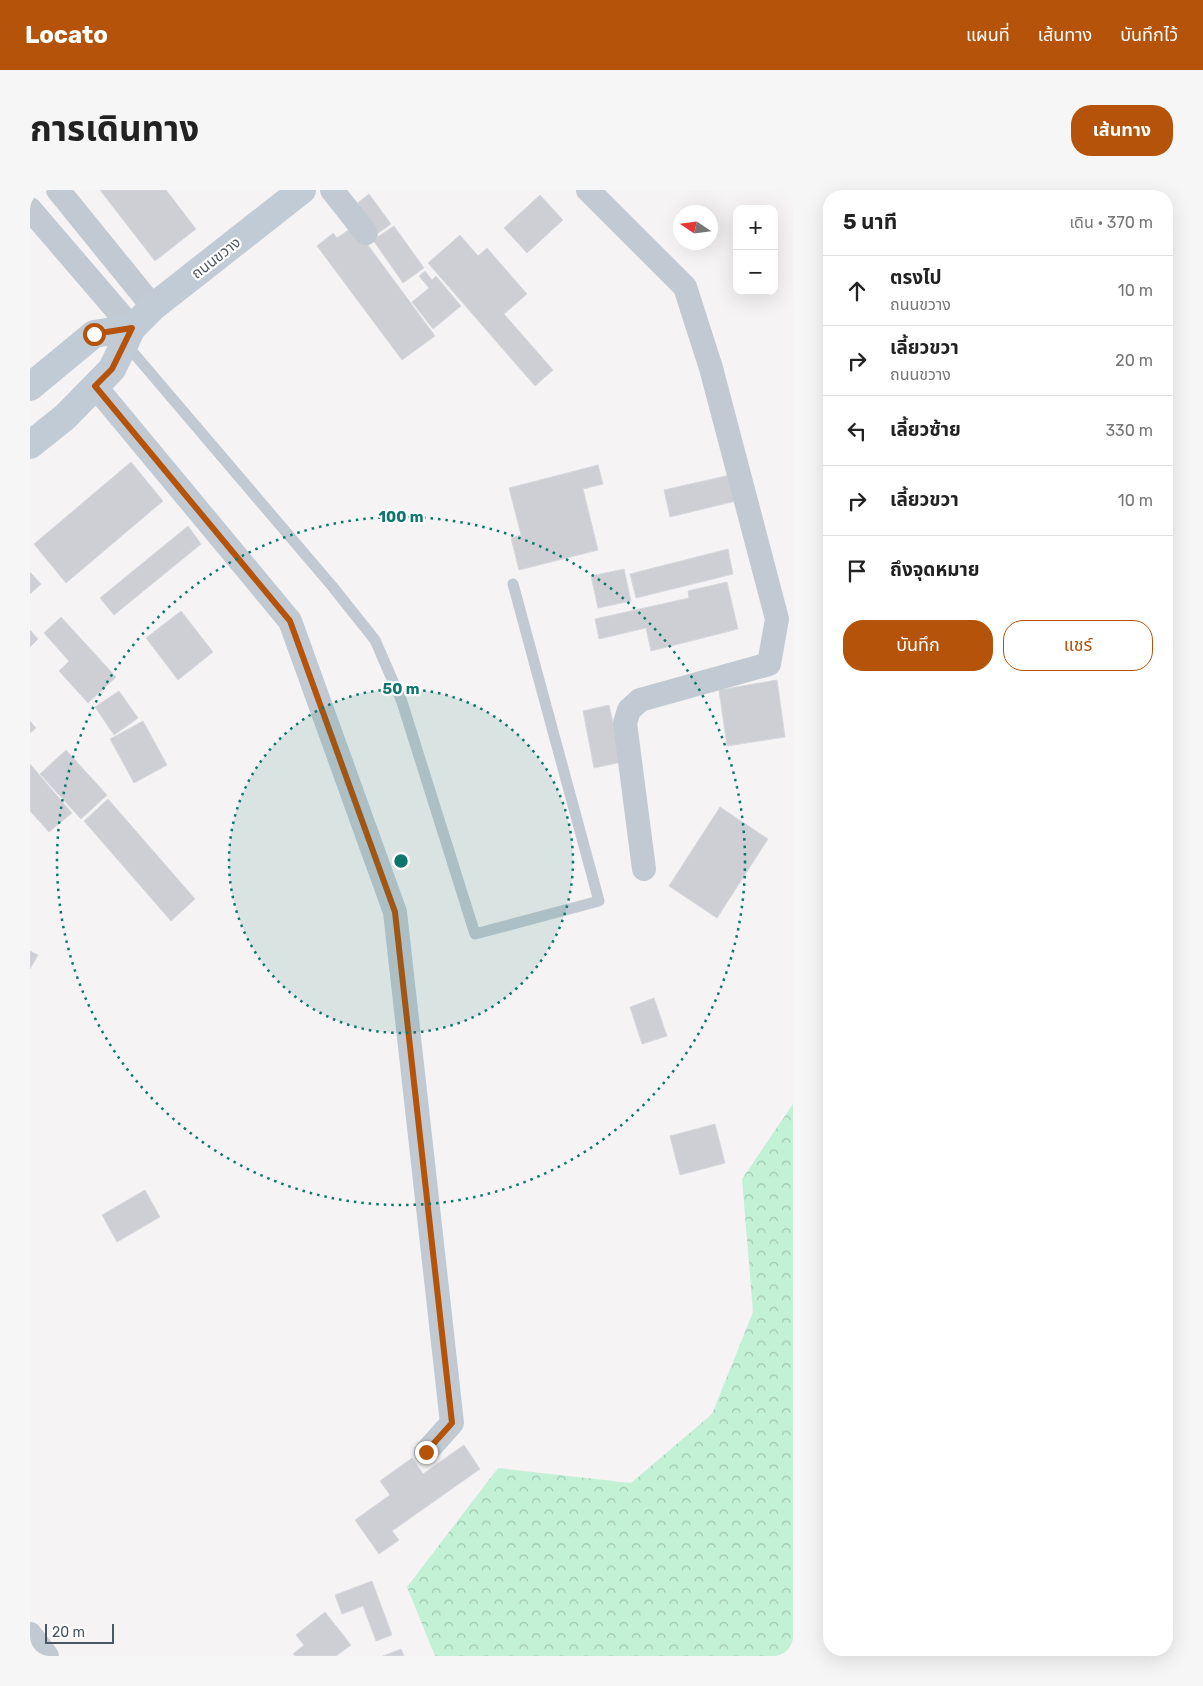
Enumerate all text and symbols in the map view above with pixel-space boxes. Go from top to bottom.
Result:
text: Locato [25,21,108,49]
text: แผนที่ [966,24,1010,46]
text: เส้นทาง [1038,24,1092,46]
text: บันทึกไว้ [1120,24,1178,46]
button: เส้นทาง [1071,105,1173,156]
text: การเดินทาง [30,108,199,150]
north arrow [673,205,718,250]
map controls [733,205,778,295]
button: + [733,205,778,250]
text: 5 นาที [843,209,897,234]
text: เดิน · 370 m [1070,213,1153,232]
street label: ถนนขวาง [188,233,244,283]
button: − [733,250,778,295]
text: ตรงไป [890,266,942,289]
icon: ahead [843,277,871,305]
text: 10 m [1118,281,1153,300]
text: ถนนขวาง [890,295,951,314]
route start [83,323,106,346]
text: เลี้ยวขวา [890,336,959,359]
icon: right [843,347,871,375]
text: 20 m [1115,351,1153,370]
text: ถนนขวาง [890,365,951,384]
icon: left [843,417,871,445]
text: เลี้ยวซ้าย [890,418,961,441]
text: 330 m [1105,421,1153,440]
icon: right [843,487,871,515]
text: เลี้ยวขวา [890,488,959,511]
text: 10 m [1118,491,1153,510]
text: 100 m [379,508,423,526]
icon: arrive [843,557,871,585]
text: ถึงจุดหมาย [890,558,980,581]
button: บันทึก [843,620,993,671]
button: แชร์ [1003,620,1153,671]
text: 50 m [383,680,419,698]
centre of rings [392,852,410,870]
route end [415,1441,438,1464]
scale bar [45,1621,114,1644]
text: 20 m [52,1624,85,1641]

